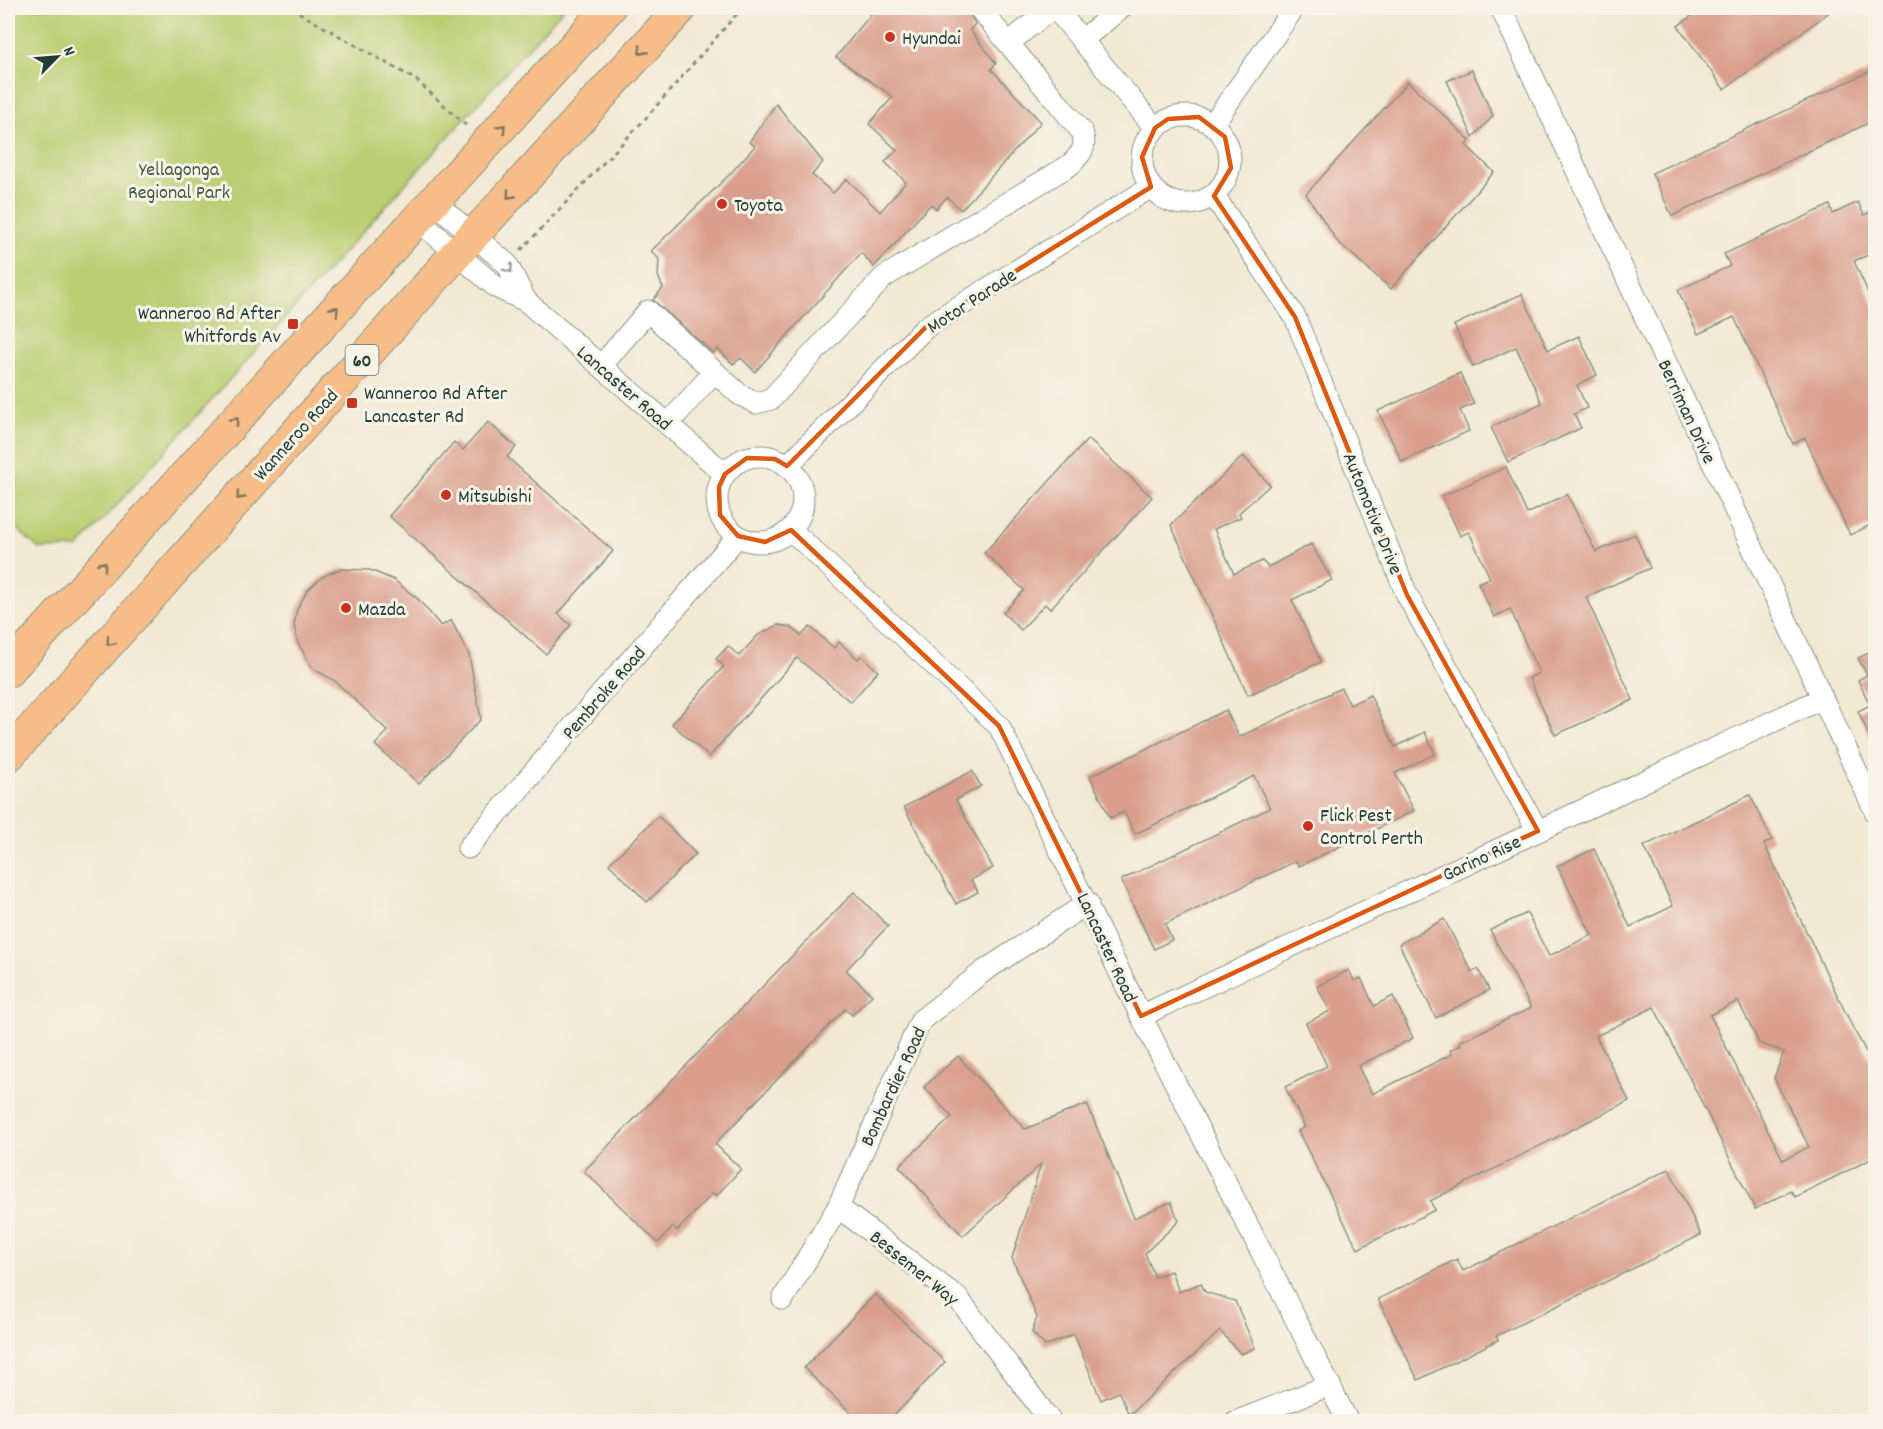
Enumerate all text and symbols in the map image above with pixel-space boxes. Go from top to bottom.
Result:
place label: Hyundai [902,26,961,54]
north arrow [27,27,87,87]
marker: Hyundai [883,30,897,44]
text: N [56,43,80,60]
one-way arrow [638,44,649,54]
one-way arrow [495,124,506,135]
park label: Yellagonga Regional Park [128,157,230,208]
one-way arrow [506,188,517,199]
place label: Toyota [734,193,783,221]
marker: Toyota [715,197,729,211]
one-way arrow [501,262,512,273]
street label: Motor Parade [922,263,1023,342]
place label: Wanneroo Rd After Whitfords Av [138,301,282,352]
one-way arrow [328,307,339,317]
marker: Wanneroo Rd After Whitfords Av [286,317,300,331]
street label: Lancaster Road [569,340,677,439]
road number: 60 [346,345,378,375]
street label: Berriman Drive [1649,355,1722,469]
place label: Wanneroo Rd After Lancaster Rd [364,381,508,432]
street label: Wanneroo Road [248,384,346,488]
marker: Wanneroo Rd After Lancaster Rd [345,396,359,410]
one-way arrow [228,417,239,428]
street label: Automotive Drive [1334,449,1409,580]
place label: Mitsubishi [458,484,532,512]
marker: Mitsubishi [439,488,453,502]
one-way arrow [236,489,247,500]
one-way arrow [96,562,107,572]
place label: Mazda [358,597,406,625]
marker: Mazda [339,601,353,615]
one-way arrow [106,635,117,645]
street label: Pembroke Road [557,641,654,747]
place label: Flick Pest Control Perth [1320,803,1423,854]
marker: Flick Pest Control Perth [1301,819,1315,833]
street label: Garino Rise [1438,829,1526,890]
street label: Lancaster Road [1068,889,1143,1008]
street label: Bombardier Road [855,1023,935,1152]
street label: Bessemer Way [863,1225,964,1315]

